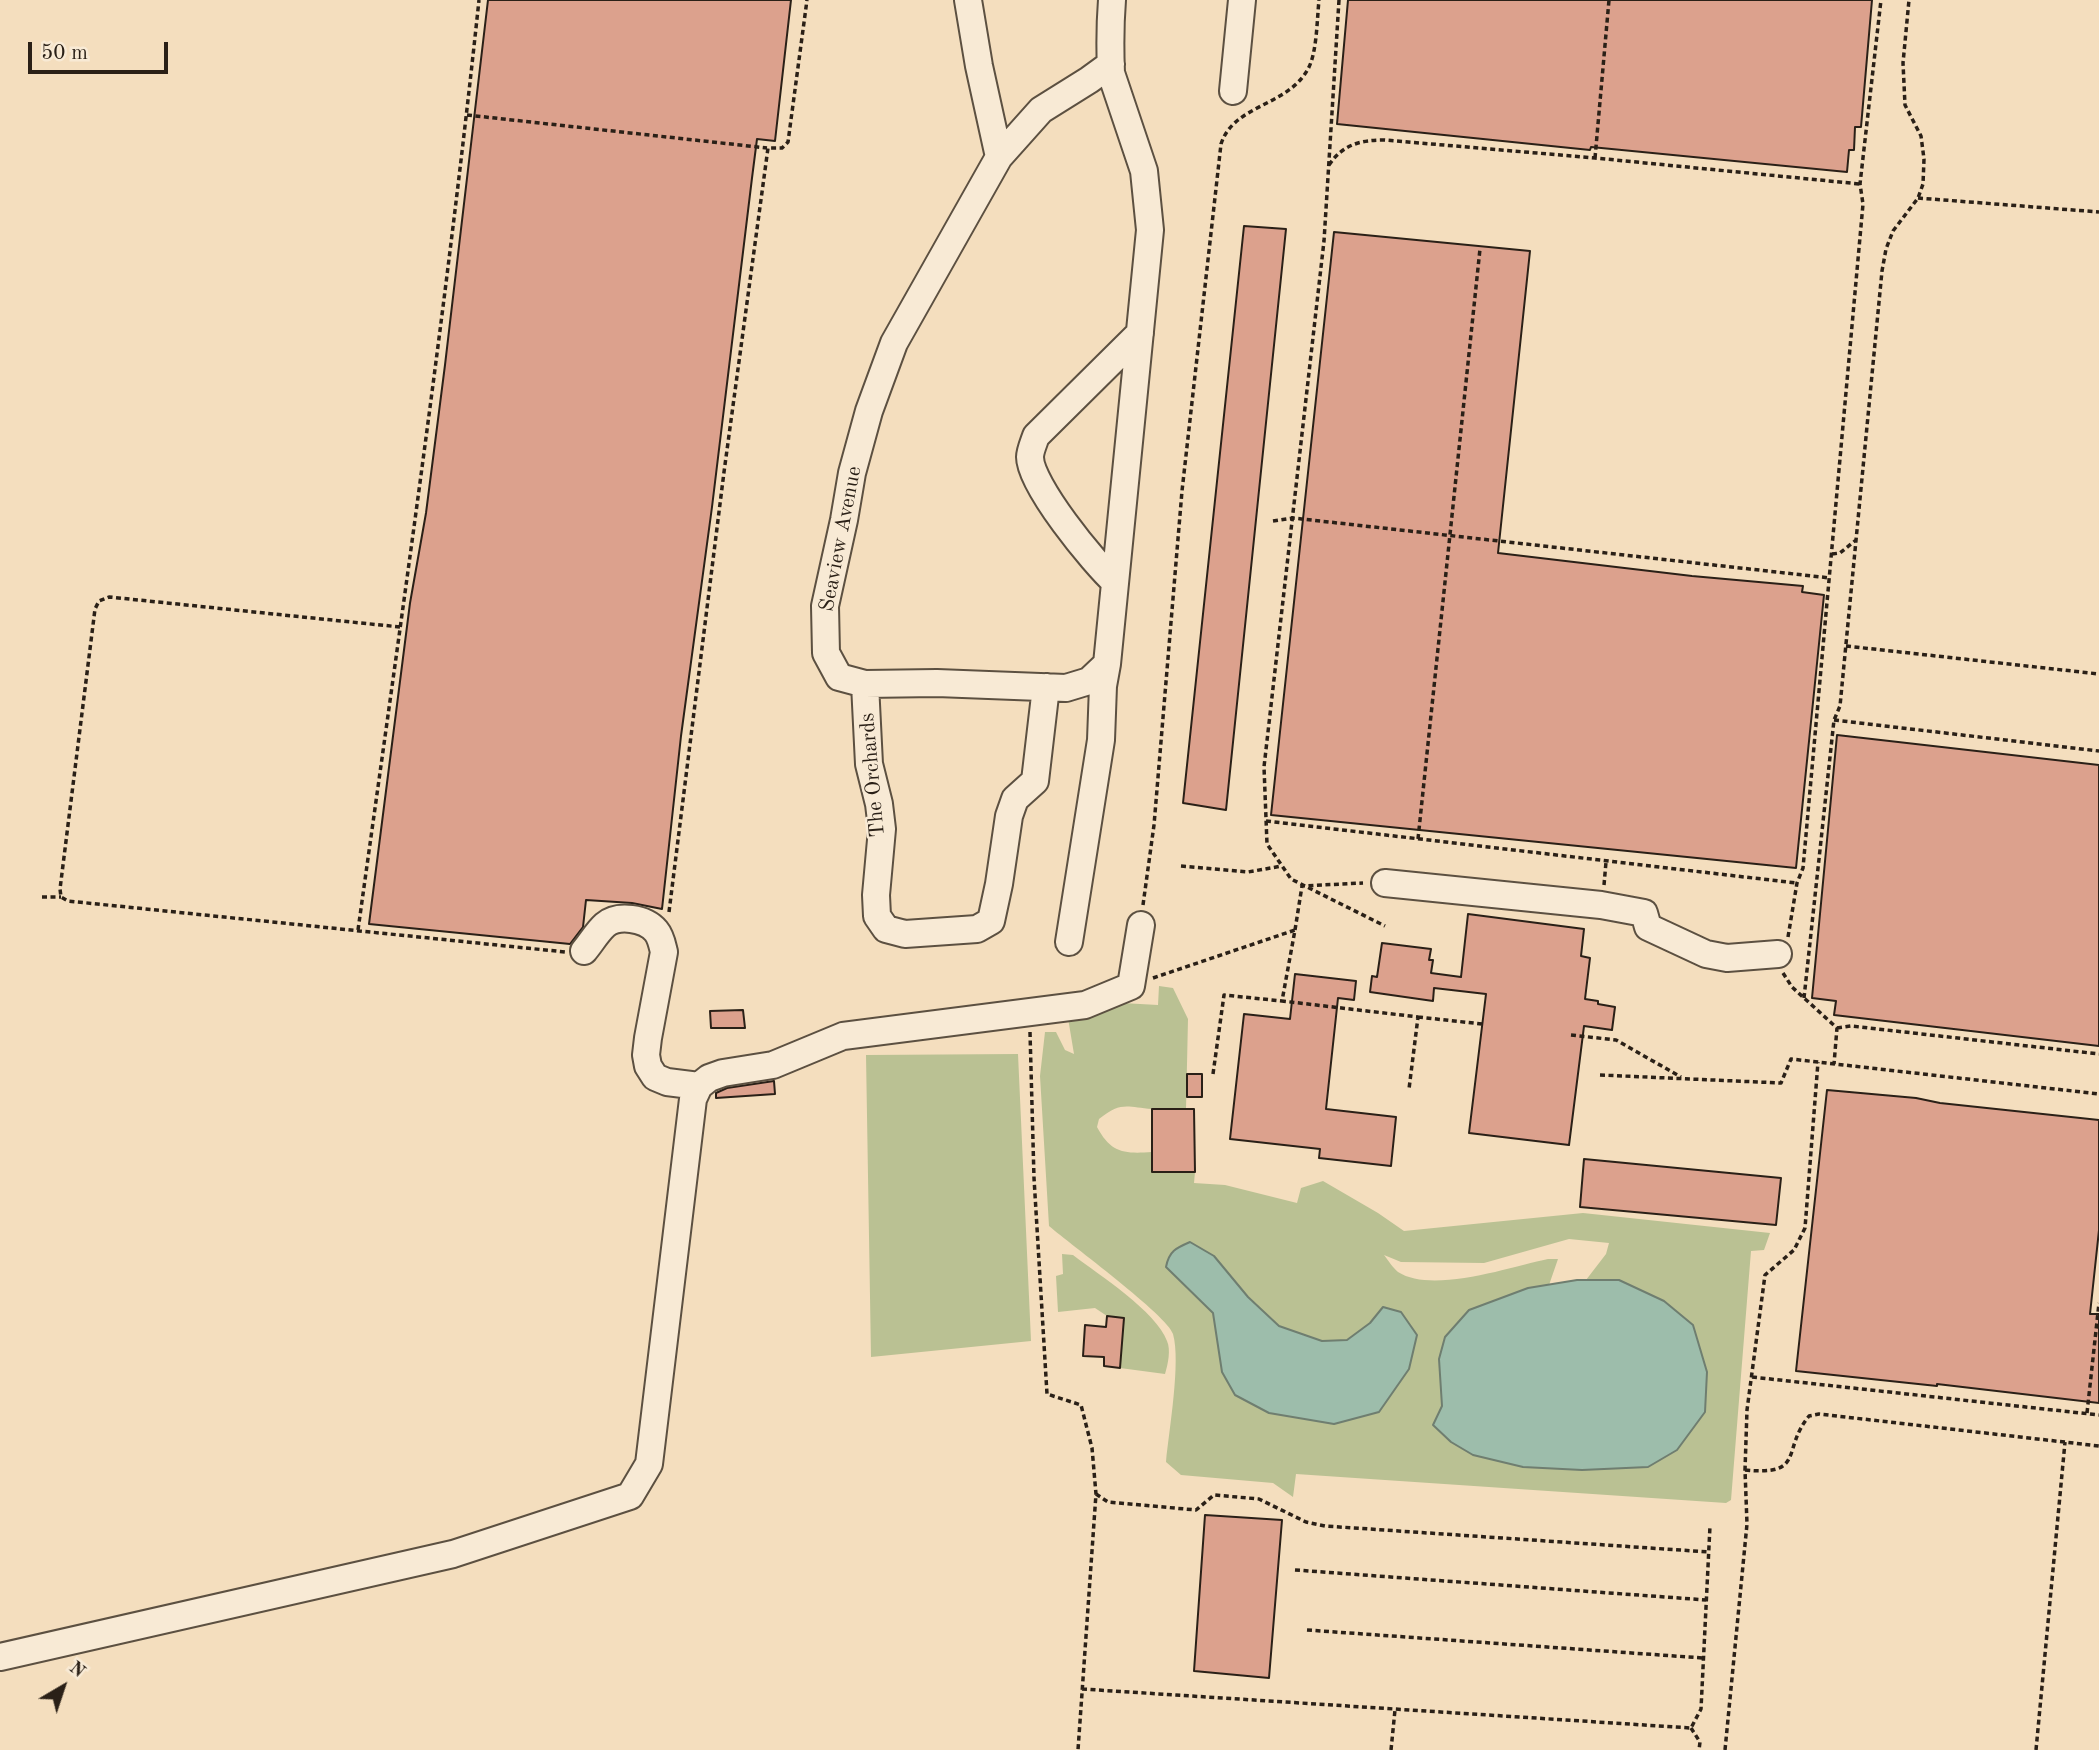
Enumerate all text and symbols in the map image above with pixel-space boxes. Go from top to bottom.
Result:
scale bar [32,28,172,72]
text: 50 m [41,43,88,64]
street label: Seaview Avenue [815,464,867,614]
street label: The Orchards [855,712,891,838]
north arrow [28,1652,98,1722]
text: N [65,1658,88,1682]

